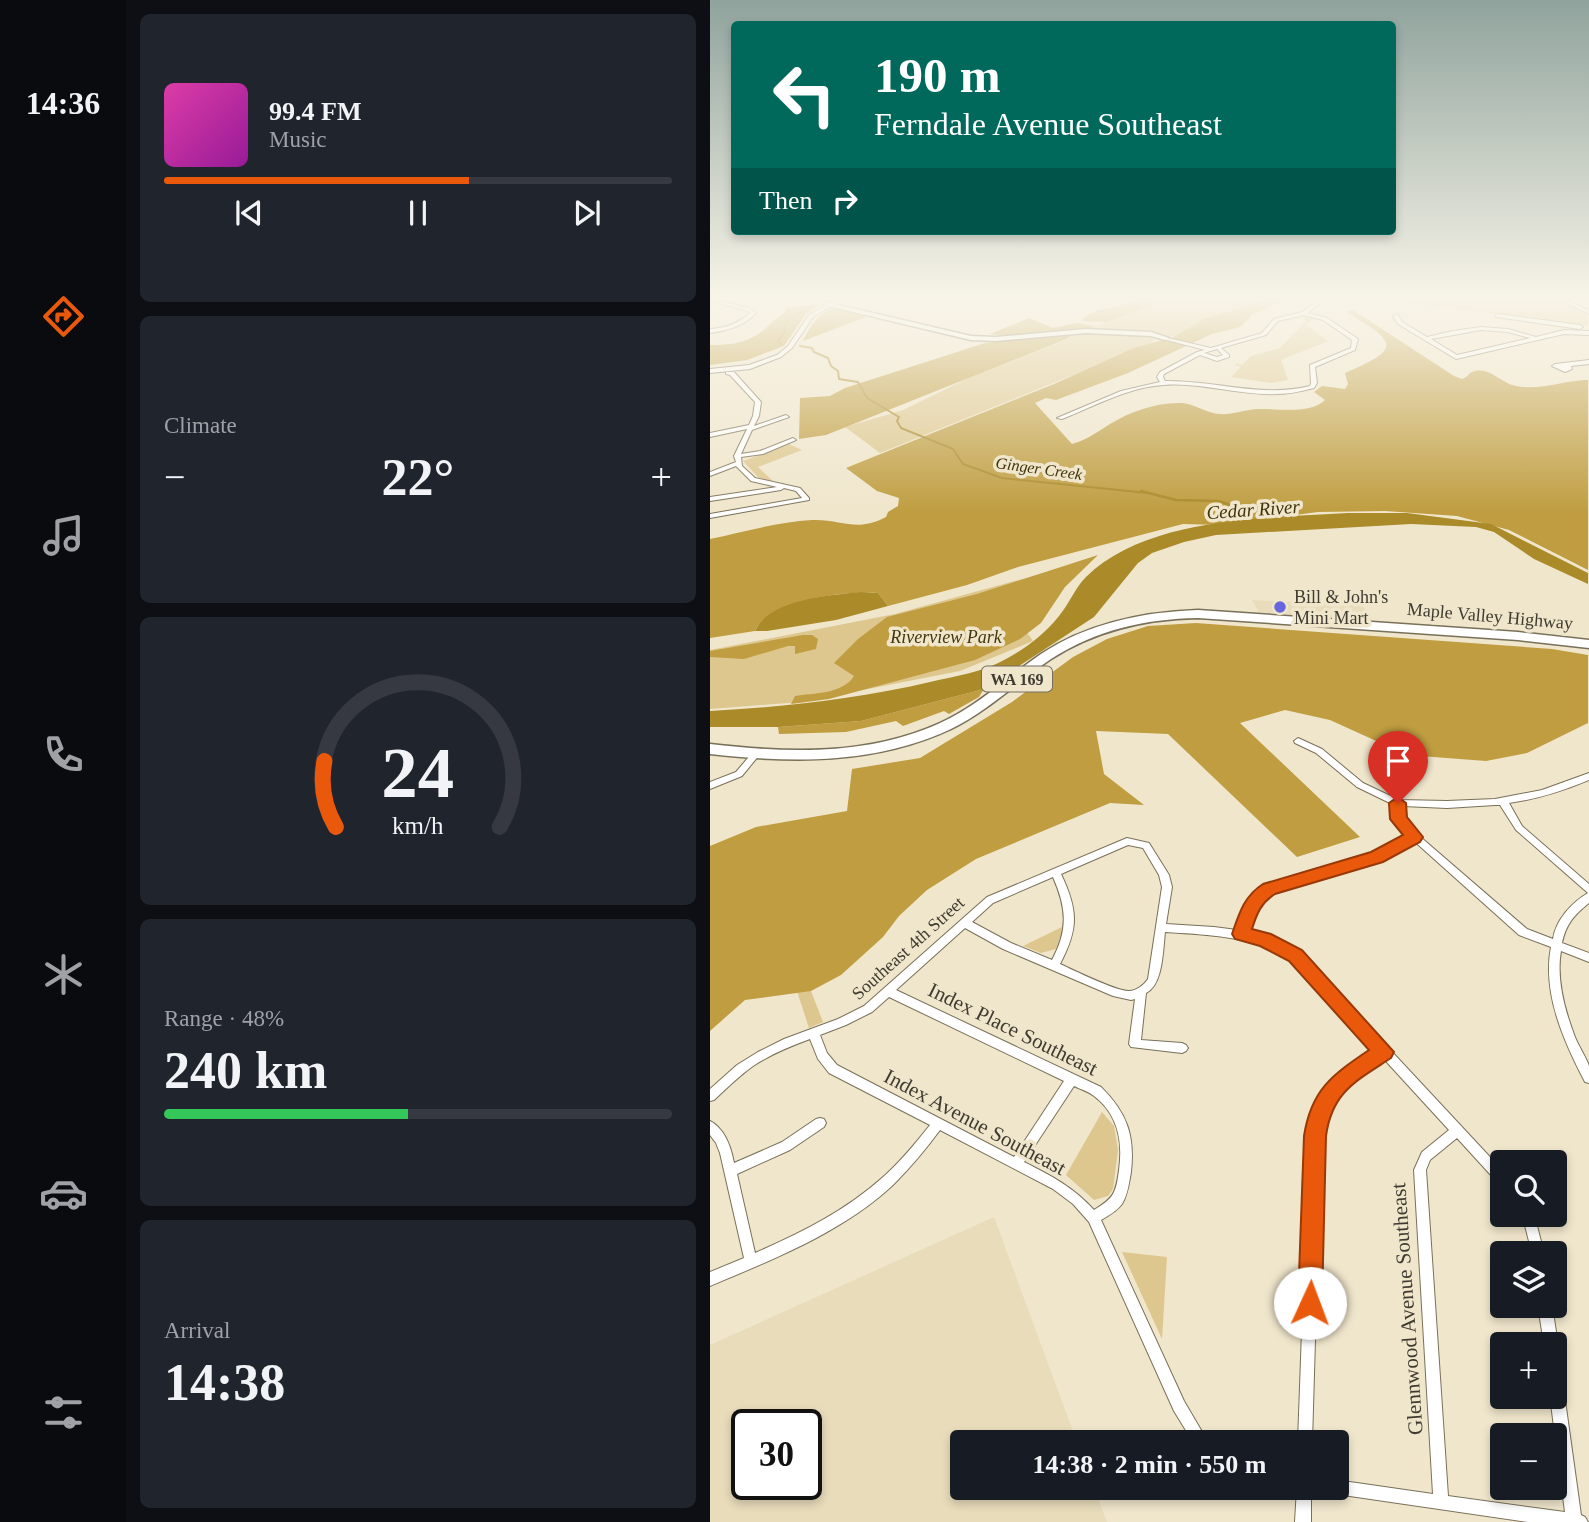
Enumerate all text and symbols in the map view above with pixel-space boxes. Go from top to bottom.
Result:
text: 190 m [874,48,1001,103]
icon: left [759,49,850,140]
text: 14:36 [26,85,100,121]
text: 99.4 FM [269,97,361,126]
text: Ferndale Avenue Southeast [874,106,1222,142]
text: Music [269,127,327,152]
icon: right [826,182,864,220]
text: Then [759,186,812,215]
icon: previous [230,194,268,232]
icon: pause [399,194,437,232]
icon: next [568,194,606,232]
icon: directions [39,292,88,341]
text: Climate [164,413,237,438]
text: 22° [382,449,454,506]
water label: Ginger Creek [995,454,1084,484]
text: − [164,456,185,498]
text: + [651,456,672,498]
water label: Cedar River [1206,496,1301,523]
icon: music [39,511,88,560]
place label: Bill & John's Mini Mart [1294,587,1388,628]
marker: Bill & John's Mini Mart [1272,599,1288,615]
street label: Maple Valley Highway [1406,599,1574,633]
park label: Riverview Park [889,627,1003,647]
road number: WA 169 [982,666,1052,692]
icon: phone [39,730,88,779]
pin [1368,731,1428,803]
text: 24 [382,732,454,813]
icon: arrive [1379,742,1417,780]
text: km/h [392,812,444,839]
street label: Southeast 4th Street [848,892,968,1004]
icon: climate [39,950,88,999]
street label: Index Place Southeast [924,978,1102,1081]
text: Range · 48% [164,1006,284,1031]
text: 240 km [164,1042,327,1099]
street label: Index Avenue Southeast [880,1064,1070,1180]
map controls [1490,1150,1567,1500]
button: search [1490,1150,1567,1227]
icon: car [39,1169,88,1218]
street label: Glennwood Avenue Southeast [1386,1182,1428,1436]
button: layers [1490,1241,1567,1318]
position arrow [1273,1266,1347,1340]
text: Arrival [164,1318,230,1343]
button: + [1490,1332,1567,1409]
text: 14:38 [164,1354,285,1411]
icon: filters [39,1388,88,1437]
speed limit sign: 30 [731,1409,822,1500]
button: − [1490,1423,1567,1500]
text: 14:38 · 2 min · 550 m [1033,1450,1267,1479]

